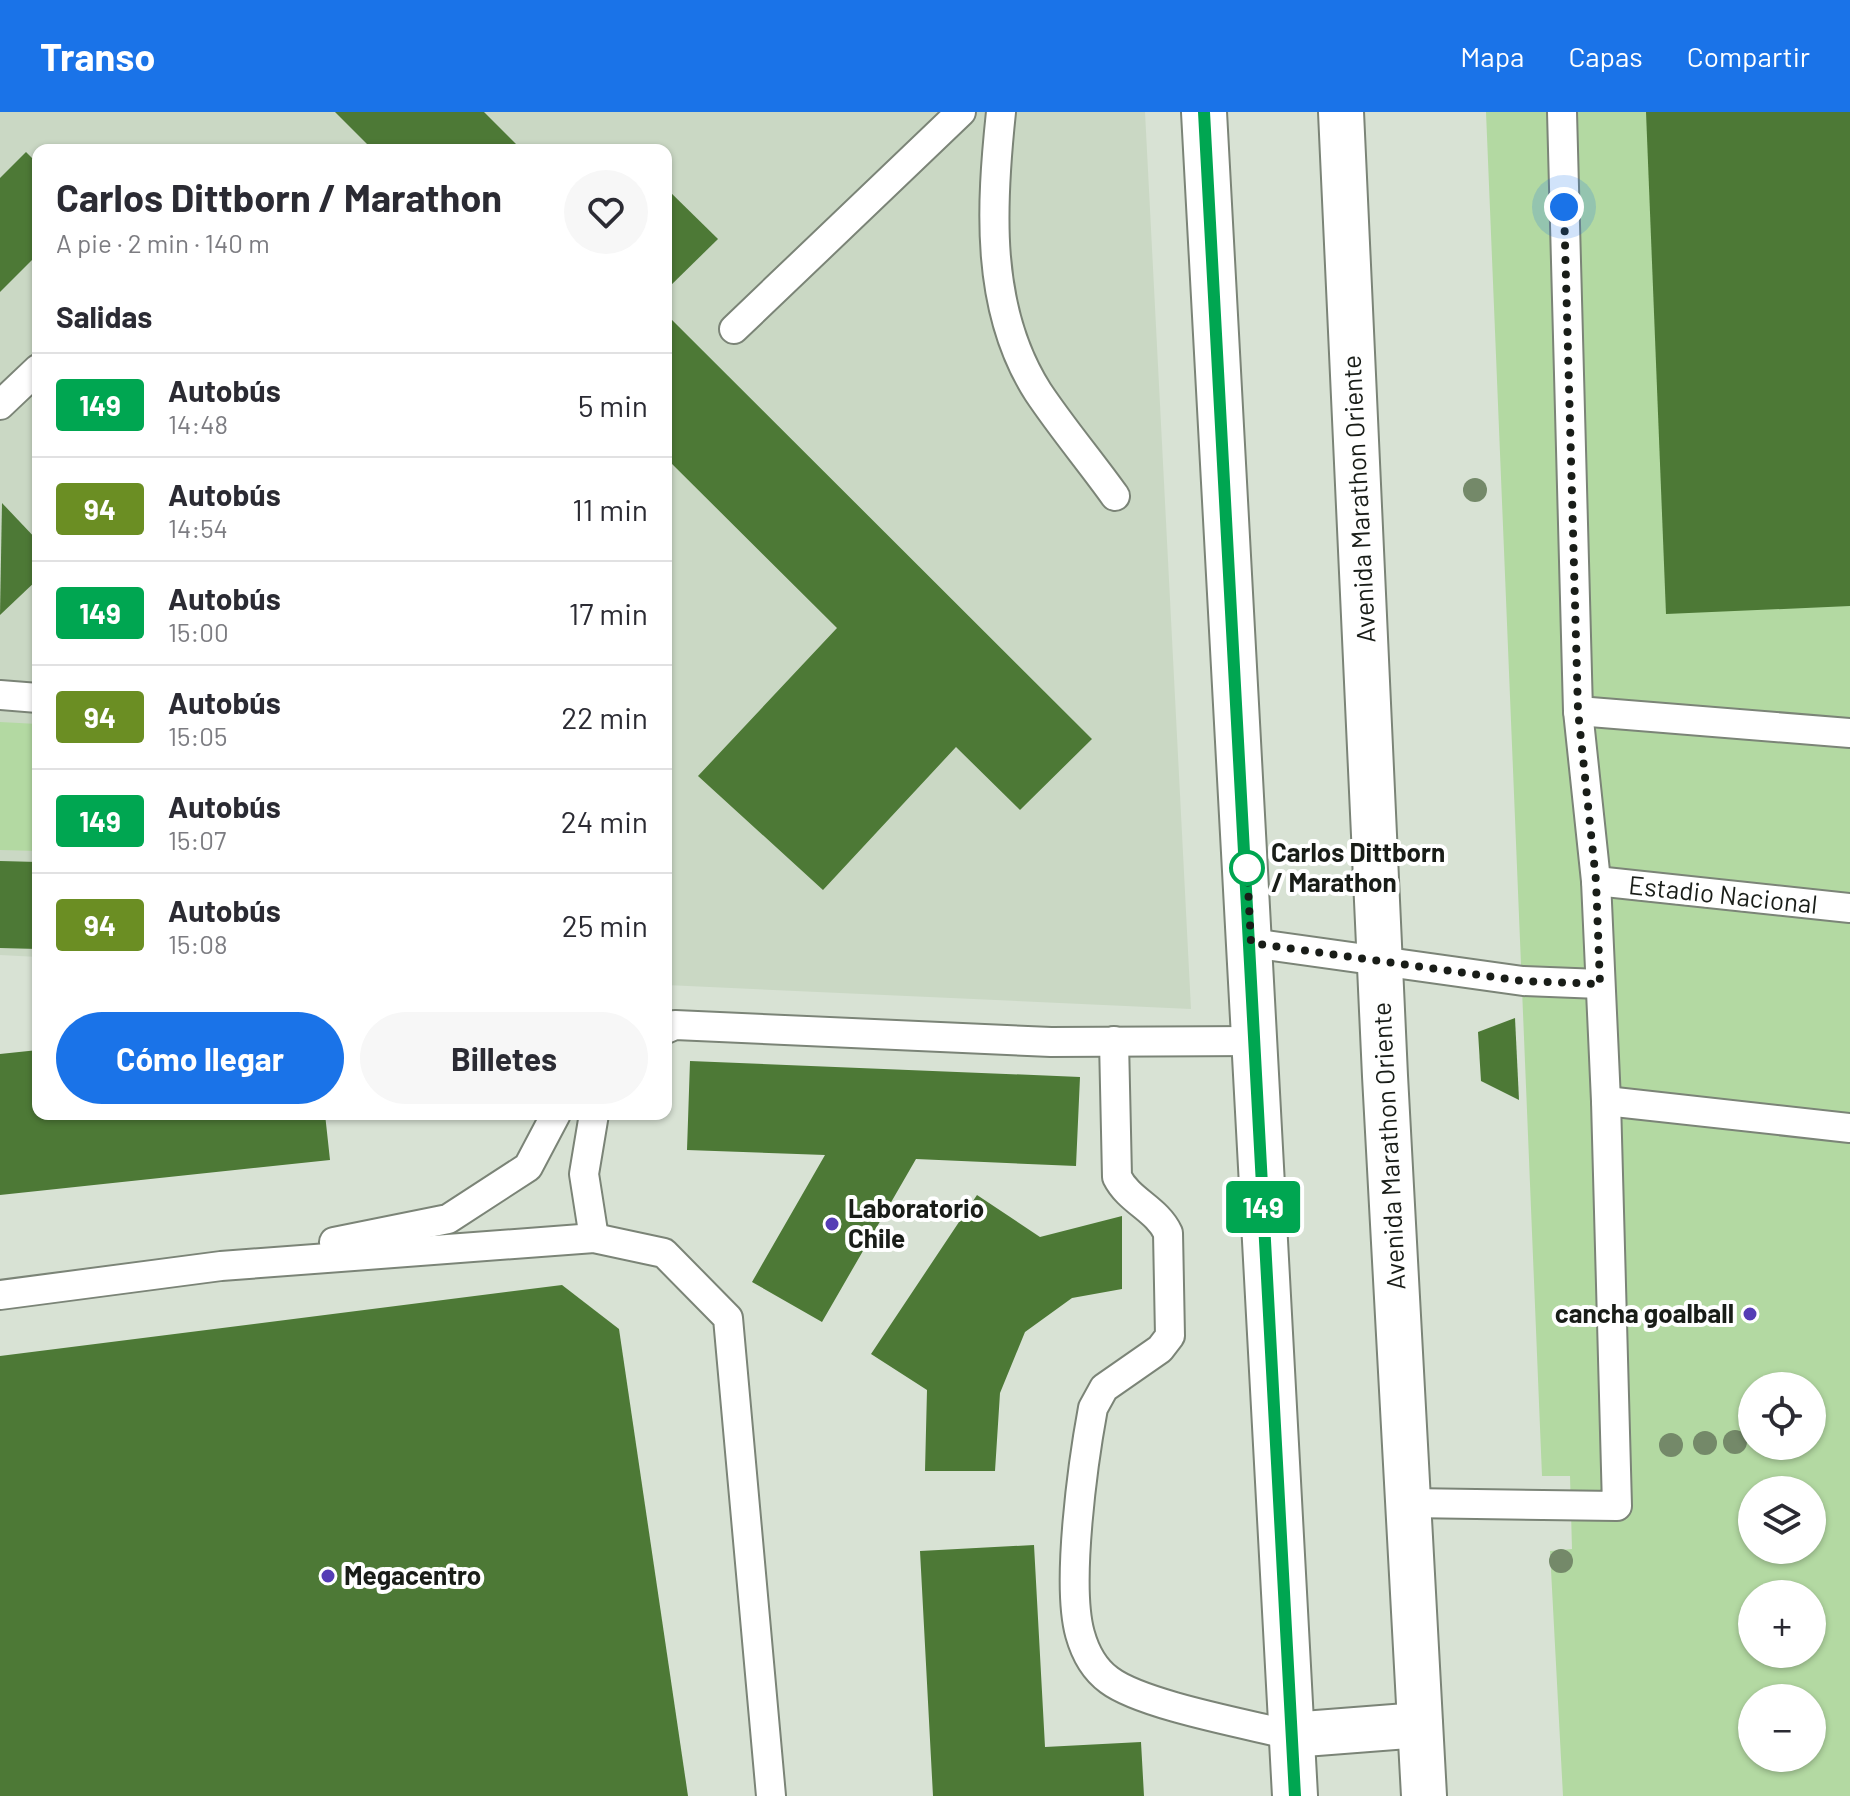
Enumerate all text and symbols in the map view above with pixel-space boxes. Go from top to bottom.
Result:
text: Transo [40,33,155,79]
text: Mapa [1460,39,1524,73]
text: Capas [1568,39,1643,73]
text: Compartir [1687,39,1810,73]
button: heart [564,170,648,254]
text: Carlos Dittborn / Marathon [56,174,502,220]
your location [1544,187,1584,227]
text: A pie · 2 min · 140 m [56,227,270,258]
text: Salidas [56,298,152,334]
street label: Avenida Marathon Oriente [1334,354,1381,644]
text: Autobús [168,372,281,408]
text: 5 min [578,387,648,423]
text: 149 [79,388,121,422]
text: 14:48 [168,408,228,439]
text: Autobús [168,476,281,512]
text: 11 min [572,491,648,527]
text: 94 [84,492,116,526]
text: 14:54 [168,512,228,543]
text: Autobús [168,580,281,616]
text: 17 min [569,595,648,631]
text: 149 [79,596,121,630]
text: 15:00 [168,616,229,647]
text: Autobús [168,684,281,720]
text: 22 min [561,699,648,735]
text: 94 [84,700,116,734]
text: 15:05 [168,720,227,751]
text: Autobús [168,788,281,824]
text: 24 min [561,803,648,839]
text: 149 [79,804,121,838]
text: 15:07 [168,824,226,855]
place label: Carlos Dittborn / Marathon [1271,836,1445,897]
marker: Carlos Dittborn / Marathon [1230,851,1264,885]
street label: Estadio Nacional [1627,868,1819,919]
text: Autobús [168,892,281,928]
text: 25 min [562,907,648,943]
text: 94 [84,908,116,942]
text: 15:08 [168,928,228,959]
street label: Avenida Marathon Oriente [1364,1001,1411,1291]
button: Cómo llegar [56,1012,344,1104]
button: Billetes [360,1012,648,1104]
line badge: 149 [1217,1181,1309,1233]
text: 149 [1242,1190,1284,1224]
place label: Laboratorio Chile [848,1192,984,1253]
marker: Laboratorio Chile [823,1215,841,1233]
place label: cancha goalball [1555,1297,1734,1328]
marker: cancha goalball [1741,1305,1759,1323]
map controls [1738,1372,1826,1772]
button: locate [1738,1372,1826,1460]
button: layers [1738,1476,1826,1564]
place label: Megacentro [344,1559,481,1590]
marker: Megacentro [319,1567,337,1585]
button: + [1738,1580,1826,1668]
button: − [1738,1684,1826,1772]

